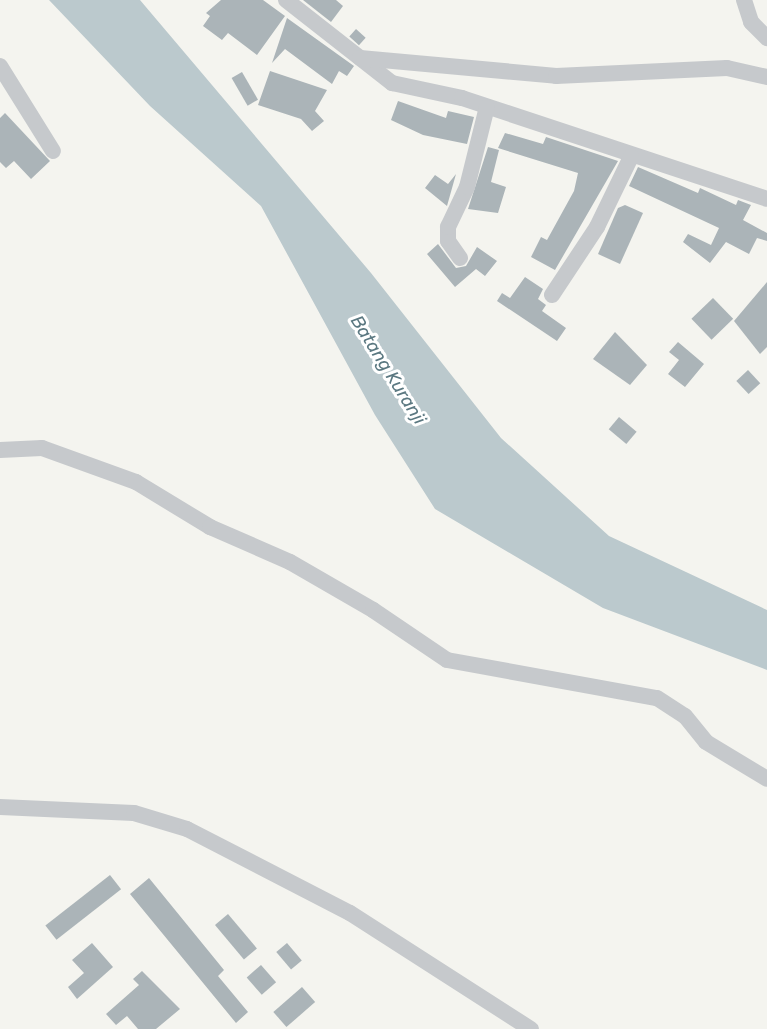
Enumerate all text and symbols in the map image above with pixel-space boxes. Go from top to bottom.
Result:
water label: Batang Kuranji [346,311,430,429]

